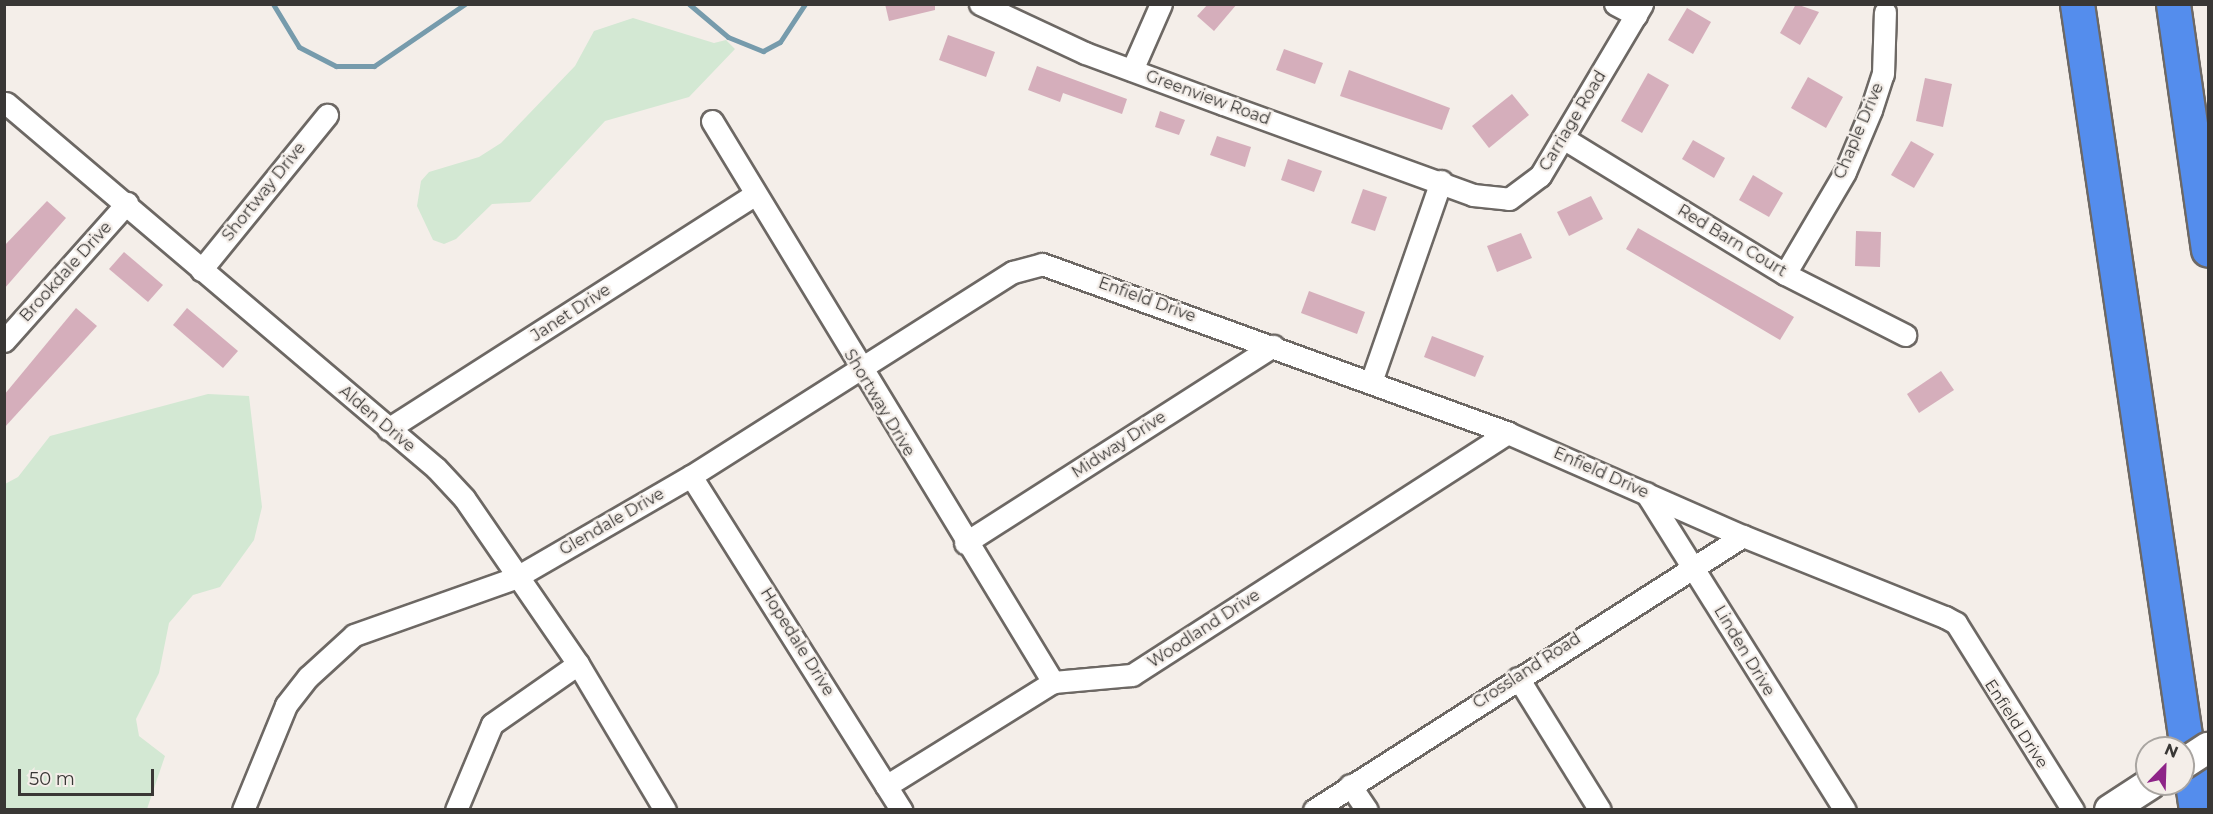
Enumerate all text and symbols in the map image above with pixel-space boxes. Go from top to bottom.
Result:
street label: Greenview Road [1143,67,1273,129]
street label: Carriage Road [1536,67,1610,175]
street label: Chaple Drive [1830,80,1888,182]
street label: Shortway Drive [218,139,310,245]
street label: Red Barn Court [1674,201,1790,281]
street label: Brookdale Drive [16,218,116,326]
street label: Enfield Drive [1096,274,1198,326]
street label: Janet Drive [528,280,614,346]
street label: Shortway Drive [840,346,918,460]
street label: Alden Drive [335,382,419,456]
street label: Midway Drive [1068,408,1170,482]
street label: Enfield Drive [1550,443,1652,503]
street label: Glendale Drive [556,484,668,560]
street label: Hopedale Drive [756,584,838,700]
street label: Woodland Drive [1145,586,1263,672]
street label: Linden Drive [1710,602,1778,700]
street label: Crossland Road [1470,629,1584,713]
street label: Enfield Drive [1980,676,2052,772]
north arrow [2135,736,2195,796]
text: N [2162,740,2181,762]
scale bar [21,757,158,795]
text: 50 m [29,768,75,790]

